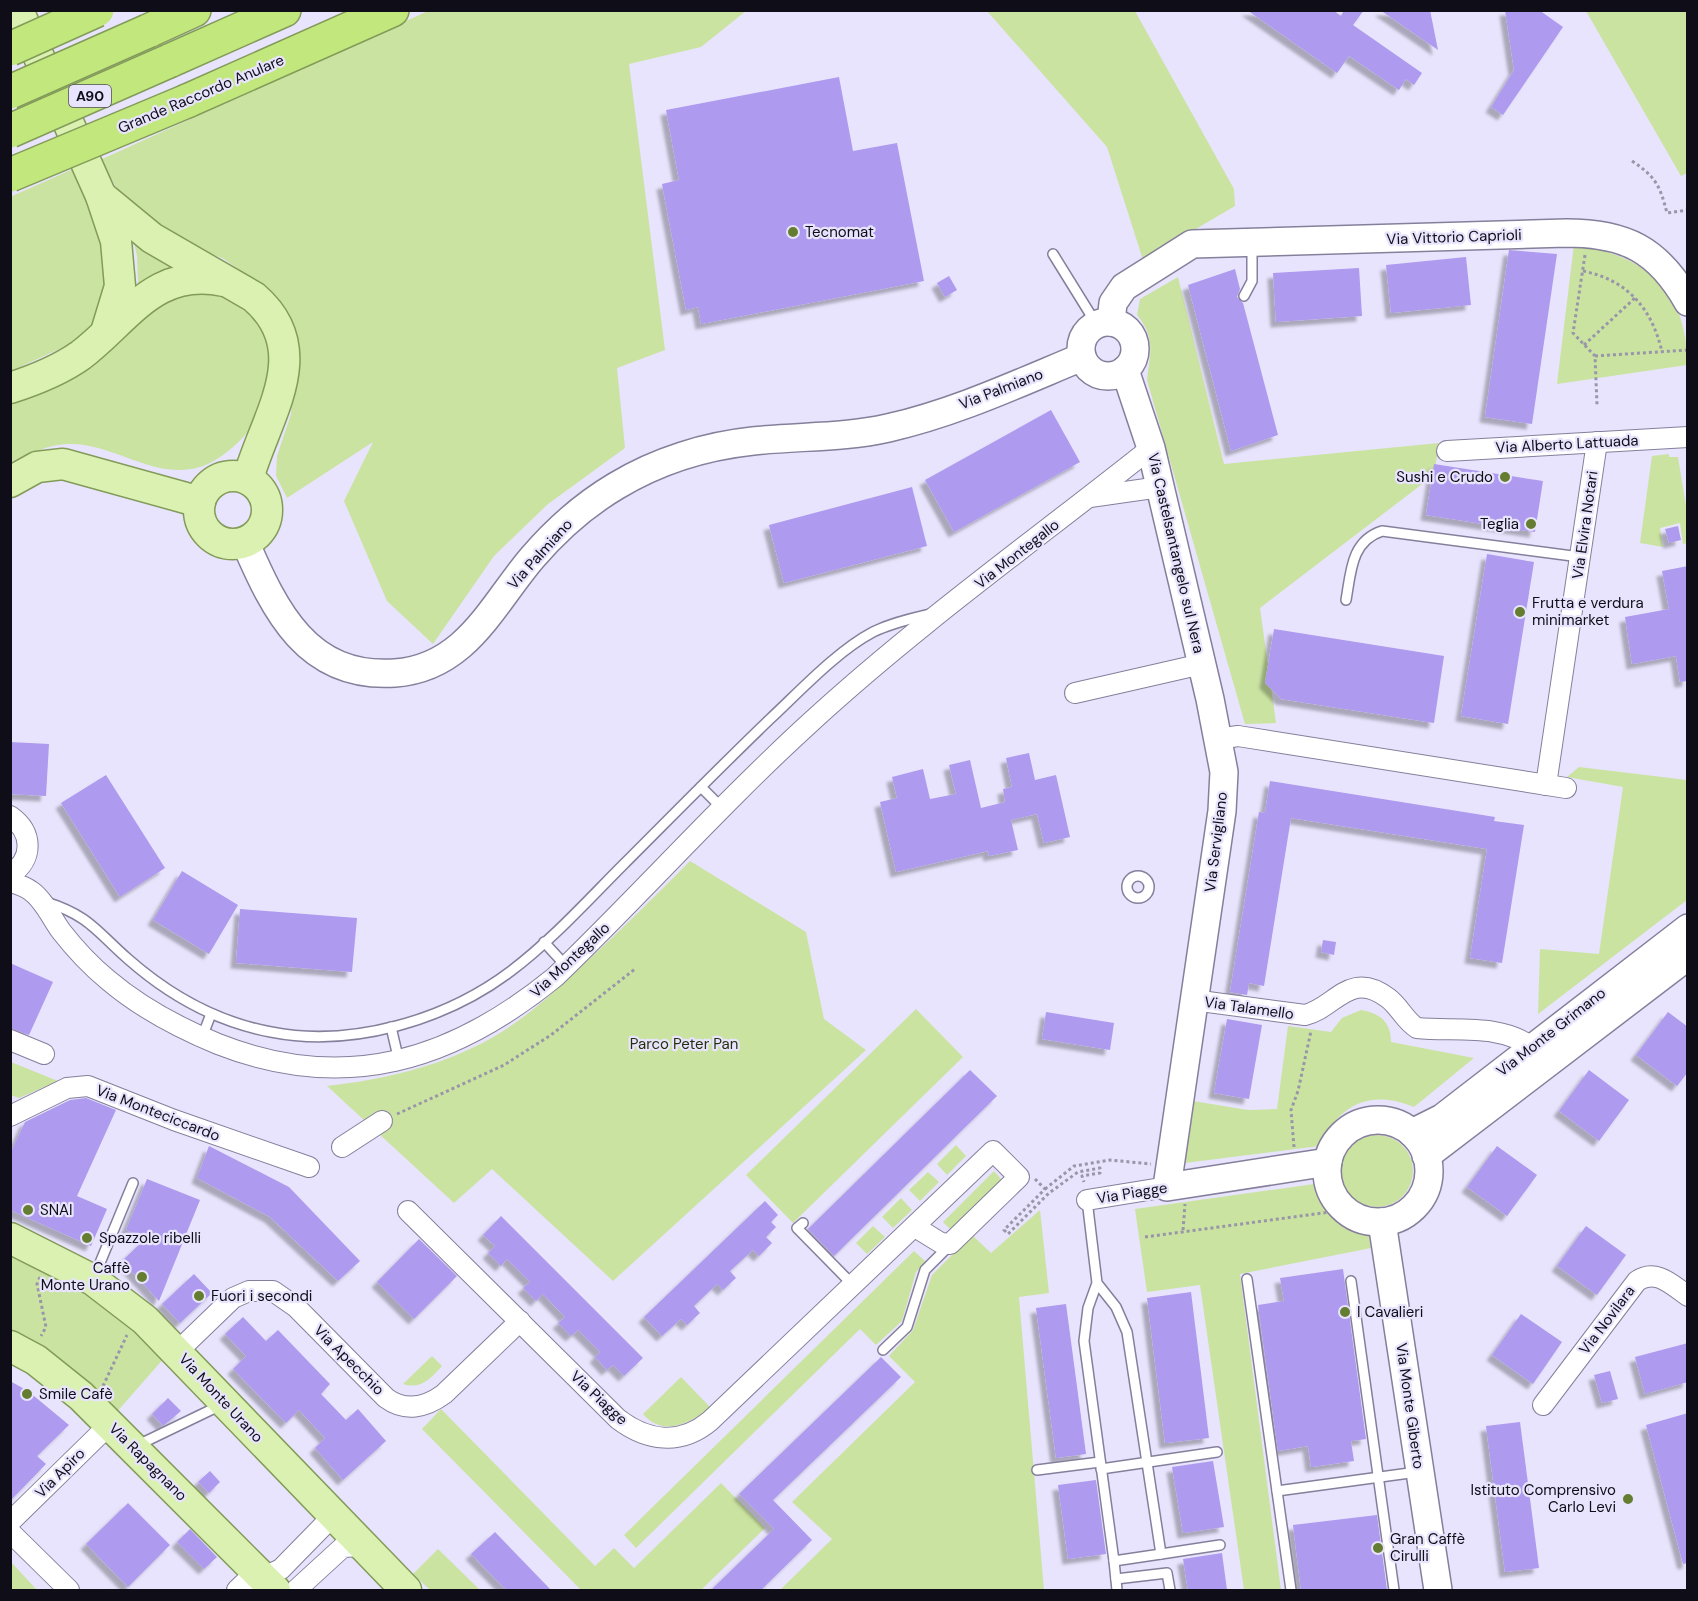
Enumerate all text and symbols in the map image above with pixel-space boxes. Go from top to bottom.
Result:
street label: Grande Raccordo Anulare [115,50,287,138]
road number: A90 [69,85,111,107]
place label: Tecnomat [805,222,874,242]
marker: Tecnomat [786,225,800,239]
street label: Via Vittorio Caprioli [1386,225,1522,249]
street label: Via Palmiano [956,364,1046,414]
street label: Via Alberto Lattuada [1495,430,1639,458]
street label: Via Castelsantangelo sul Nera [1143,451,1209,655]
place label: Sushi e Crudo [1396,467,1493,487]
marker: Sushi e Crudo [1498,470,1512,484]
street label: Via Elvira Notari [1568,470,1602,580]
street label: Via Palmiano [503,514,577,593]
place label: Teglia [1480,514,1519,534]
street label: Via Montegallo [971,515,1063,593]
marker: Teglia [1524,517,1538,531]
place label: Frutta e verdura minimarket [1532,593,1644,630]
marker: Frutta e verdura minimarket [1513,605,1527,619]
street label: Via Servigliano [1200,791,1232,893]
street label: Via Montegallo [526,918,614,1002]
street label: Via Monte Grimano [1492,983,1610,1081]
street label: Via Talamello [1203,992,1295,1024]
park label: Parco Peter Pan [630,1034,738,1054]
street label: Via Monteciccardo [93,1080,223,1146]
street label: Via Piagge [1095,1178,1169,1208]
place label: SNAI [40,1200,73,1220]
marker: SNAI [21,1203,35,1217]
place label: Spazzole ribelli [99,1228,201,1248]
marker: Spazzole ribelli [80,1231,94,1245]
place label: Caffè Monte Urano [41,1258,130,1295]
marker: Caffè Monte Urano [135,1270,149,1284]
street label: Via Novilara [1575,1281,1639,1359]
place label: Fuori i secondi [211,1286,312,1306]
marker: Fuori i secondi [192,1289,206,1303]
place label: I Cavalieri [1357,1302,1423,1322]
marker: I Cavalieri [1338,1305,1352,1319]
street label: Via Apecchio [309,1320,389,1400]
street label: Via Monte Giberto [1391,1342,1429,1470]
street label: Via Monte Urano [174,1349,268,1447]
street label: Via Piagge [566,1366,632,1430]
place label: Smile Cafè [39,1384,113,1404]
marker: Smile Cafè [20,1387,34,1401]
street label: Via Rapagnano [105,1419,192,1506]
street label: Via Apiro [31,1444,89,1502]
place label: Istituto Comprensivo Carlo Levi [1470,1480,1616,1517]
marker: Istituto Comprensivo Carlo Levi [1621,1492,1635,1506]
place label: Gran Caffè Cirulli [1390,1529,1465,1566]
marker: Gran Caffè Cirulli [1371,1541,1385,1555]

